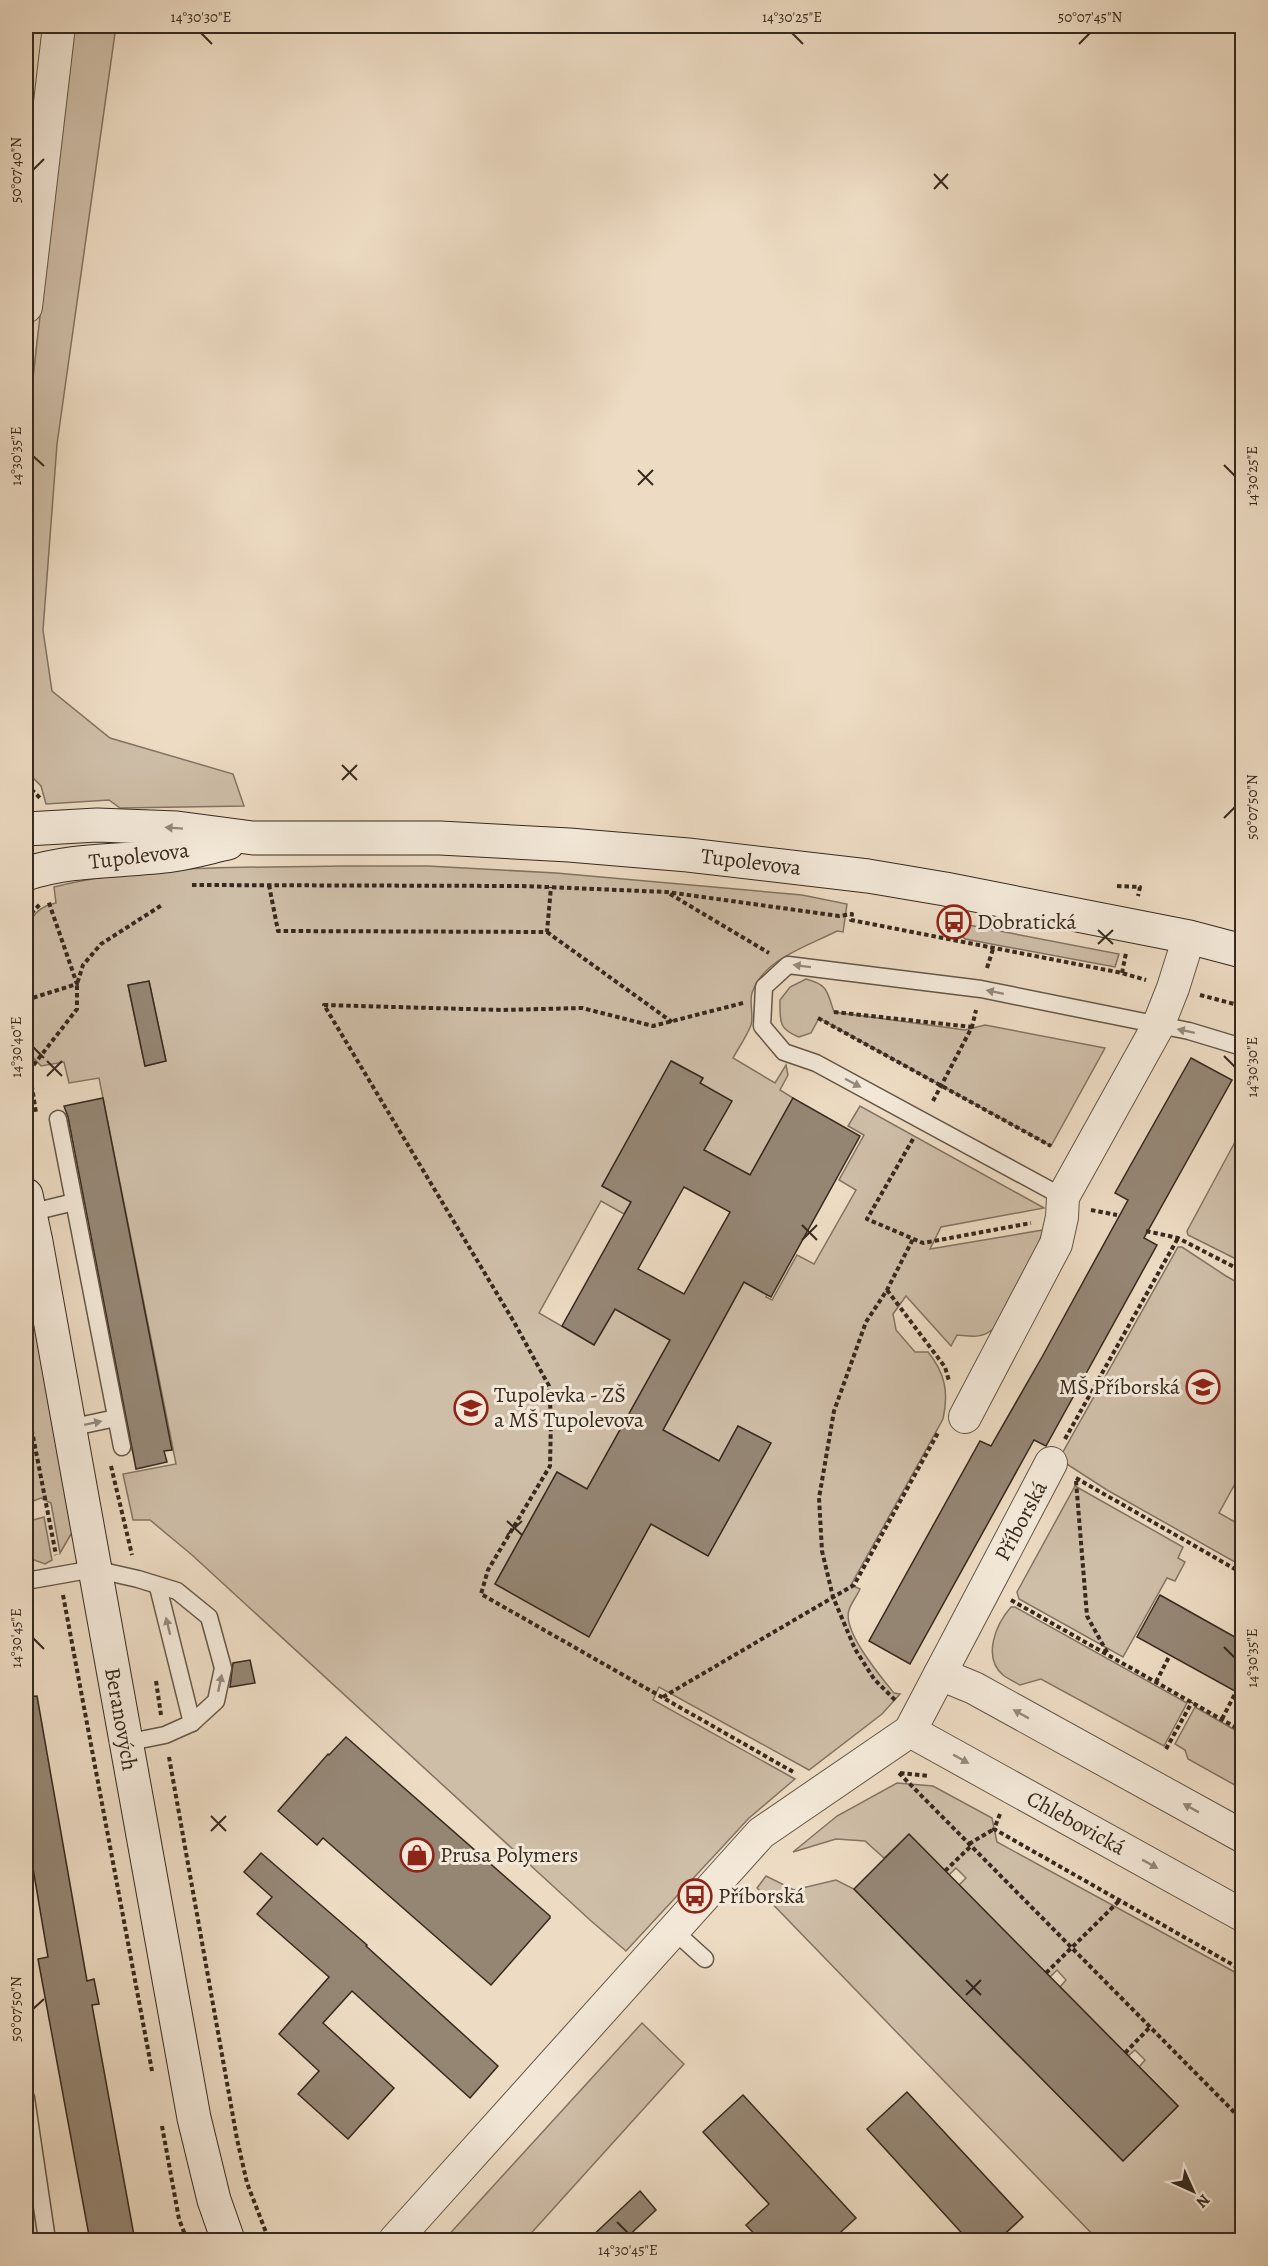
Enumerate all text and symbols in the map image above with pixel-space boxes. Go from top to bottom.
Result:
text: 14°30'30"E [171,7,231,27]
text: 14°30'25"E [762,7,822,27]
text: 50°07'45"N [1058,7,1122,27]
text: 50°07'40"N [6,137,26,203]
text: 14°30'35"E [6,426,26,486]
text: 14°30'25"E [1242,446,1262,506]
text: 50°07'50"N [1242,774,1262,840]
one-way arrow [164,823,183,833]
street label: Tupolevova [87,835,192,877]
street label: Tupolevova [699,841,804,883]
bus stop icon: Dobratická [936,904,972,940]
place label: Dobratická [977,907,1077,937]
one-way arrow [792,962,811,971]
one-way arrow [985,987,1004,996]
text: 14°30'40"E [6,1016,26,1078]
one-way arrow [1177,1026,1196,1035]
text: 14°30'30"E [1242,1037,1262,1097]
one-way arrow [844,1078,861,1088]
school or university icon: MŠ Příborská [1185,1369,1221,1405]
place label: MŠ Příborská [1059,1372,1181,1402]
place label: Tupolevka - ZŠ a MŠ Tupolevova [494,1380,645,1435]
school or university icon: Tupolevka - ZŠ a MŠ Tupolevova [453,1390,489,1426]
one-way arrow [83,1418,102,1427]
street label: Příborská [987,1475,1055,1566]
text: 14°30'45"E [6,1608,26,1668]
one-way arrow [162,1617,172,1635]
text: 14°30'35"E [1242,1628,1262,1688]
street label: Beranových [97,1665,145,1773]
one-way arrow [216,1673,225,1692]
one-way arrow [1012,1709,1029,1719]
one-way arrow [953,1754,970,1764]
street label: Chlebovická [1021,1784,1131,1863]
one-way arrow [1183,1803,1200,1813]
shop icon: Prusa Polymers [399,1837,435,1873]
place label: Prusa Polymers [440,1840,578,1870]
one-way arrow [1142,1859,1159,1869]
bus stop icon: Příborská [677,1878,713,1914]
place label: Příborská [718,1881,805,1911]
text: 50°07'50"N [6,1976,26,2042]
north arrow [1163,2161,1223,2221]
text: N [1191,2189,1215,2213]
text: 14°30'45"E [598,2240,658,2260]

